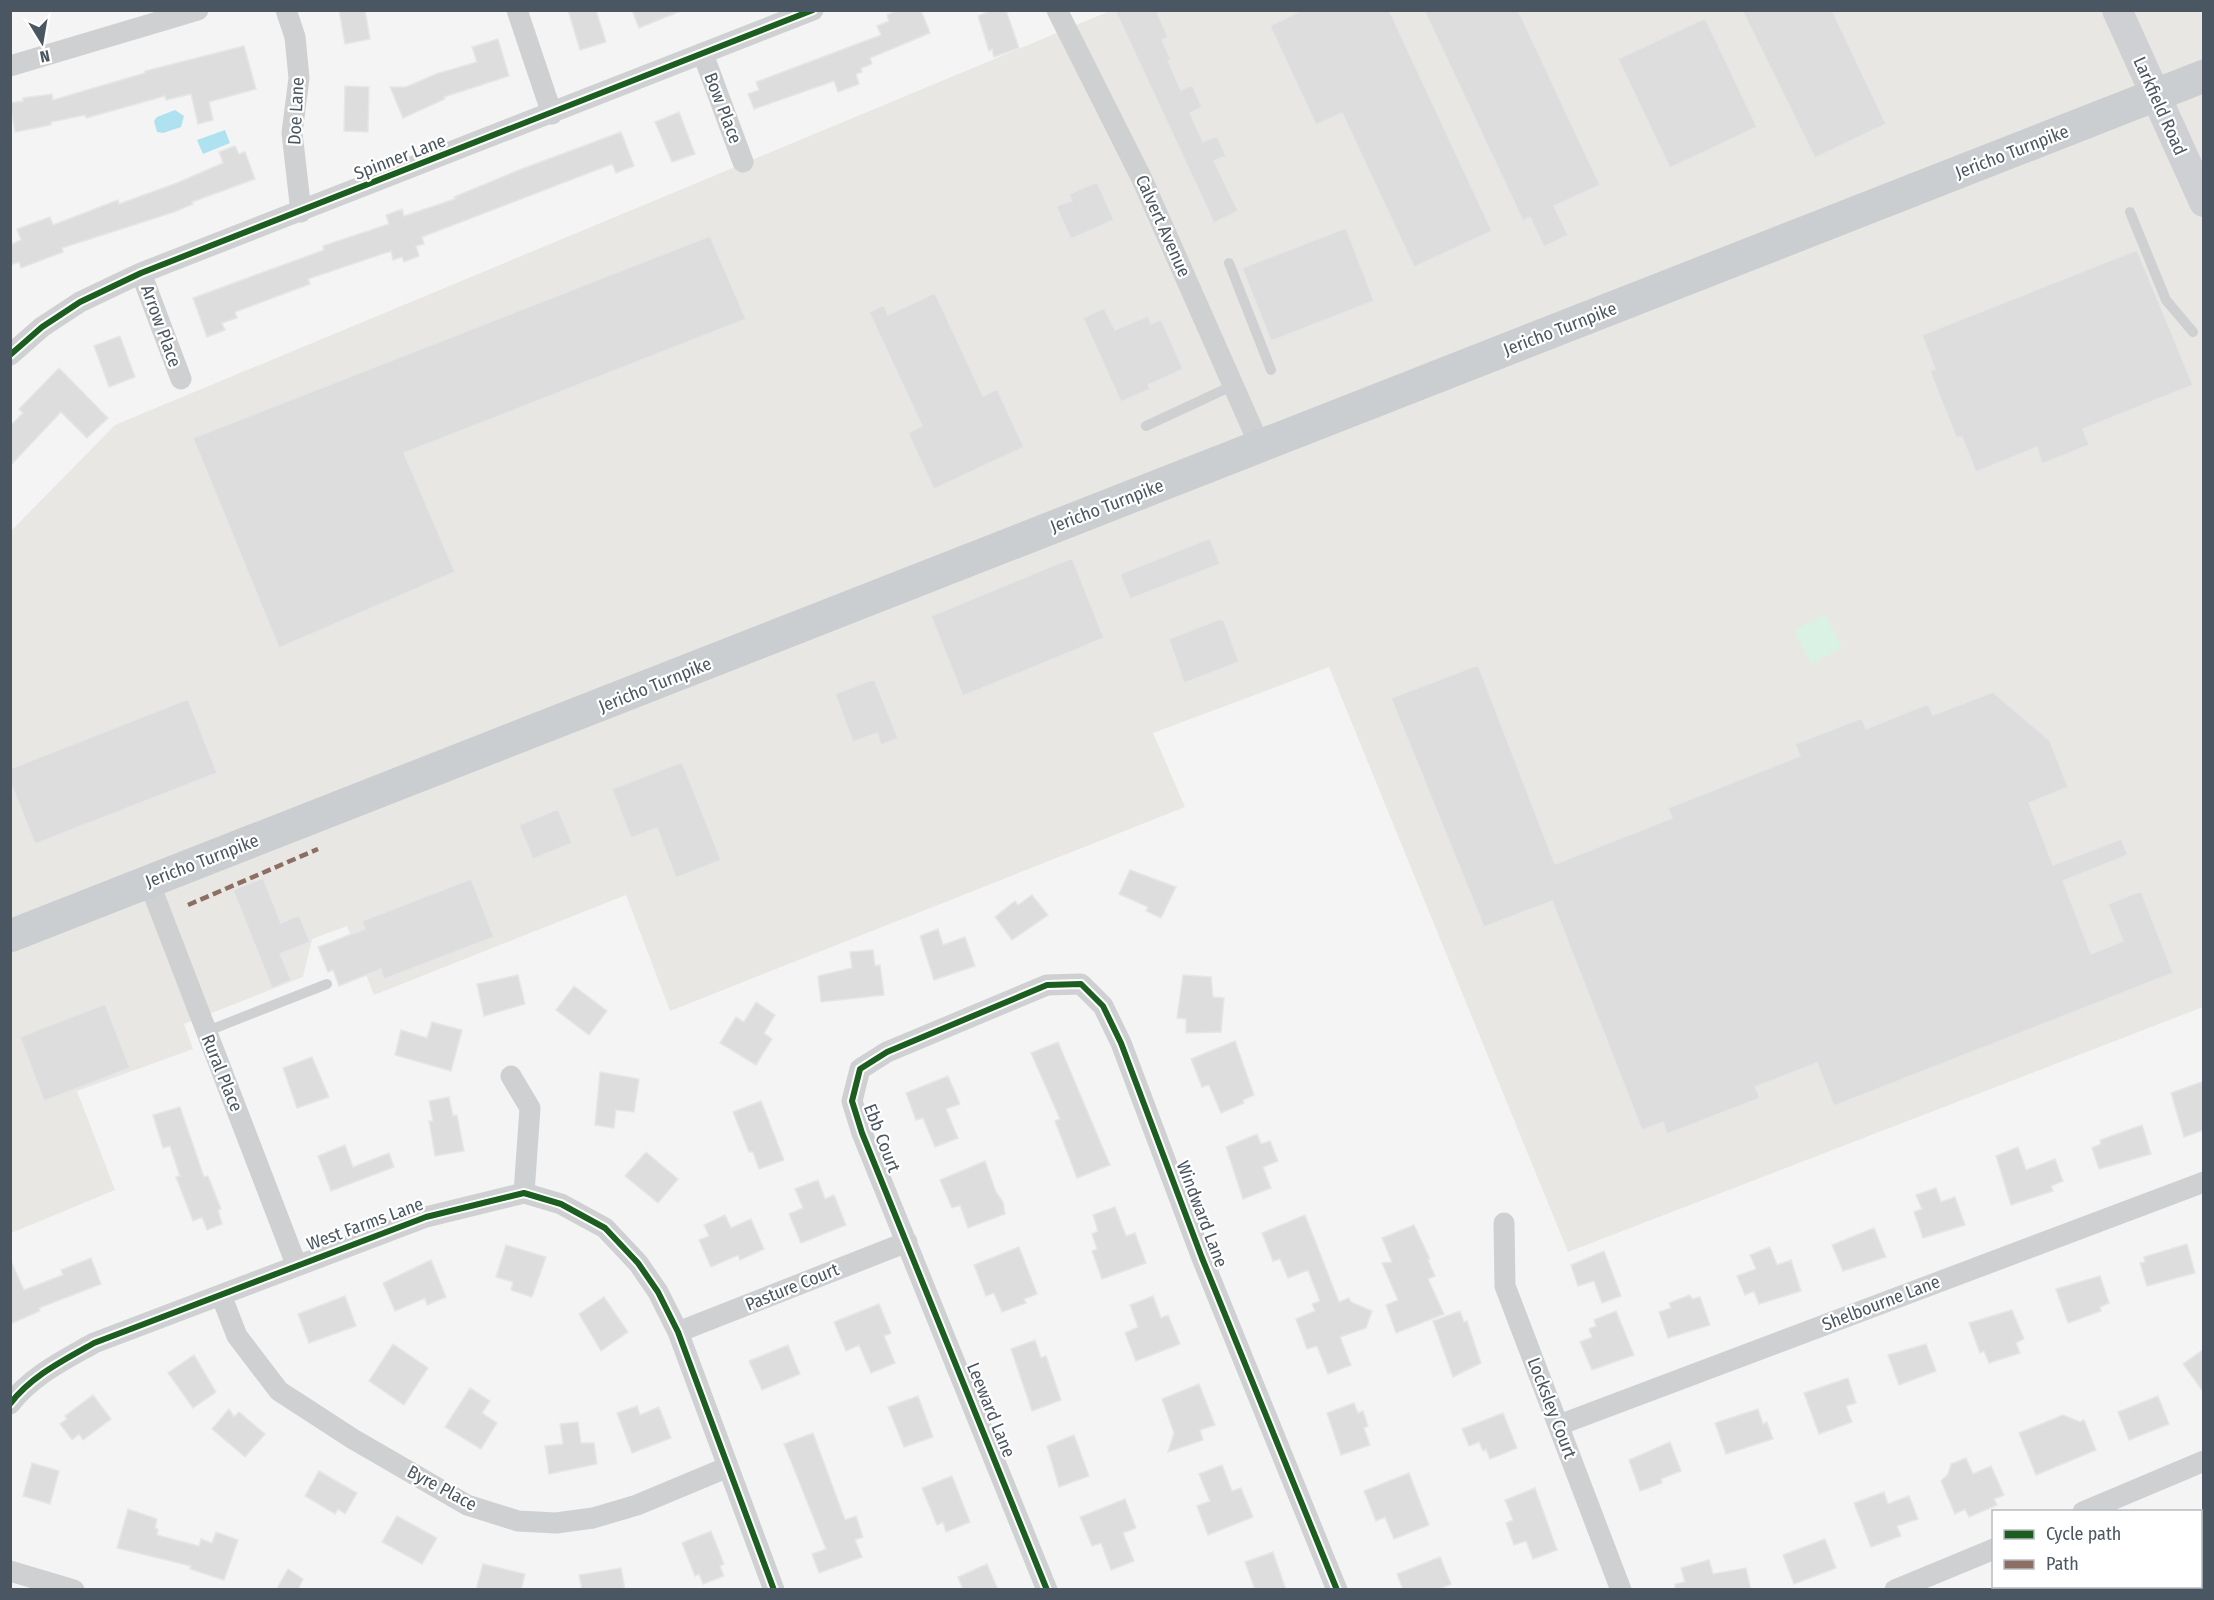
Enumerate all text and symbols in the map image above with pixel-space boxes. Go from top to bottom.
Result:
north arrow [12,12,72,72]
text: N [38,46,51,66]
street label: Larkfield Road [2128,53,2192,159]
street label: Bow Place [699,69,747,147]
street label: Doe Lane [283,76,309,146]
street label: Jericho Turnpike [1952,120,2072,184]
street label: Spinner Lane [351,129,449,185]
street label: Calvert Avenue [1131,172,1195,281]
street label: Arrow Place [136,282,186,370]
street label: Jericho Turnpike [1500,297,1620,361]
street label: Jericho Turnpike [1047,474,1167,538]
street label: Jericho Turnpike [595,652,715,718]
street label: Jericho Turnpike [142,829,262,893]
street label: Rural Place [197,1031,248,1115]
street label: Ebb Court [859,1101,905,1175]
street label: Windward Lane [1172,1158,1232,1270]
street label: West Farms Lane [304,1193,427,1255]
street label: Pasture Court [742,1258,842,1316]
street label: Shelbourne Lane [1819,1270,1943,1336]
street label: Locksley Court [1523,1354,1581,1462]
street label: Leeward Lane [962,1359,1020,1461]
street label: Byre Place [403,1461,481,1516]
legend [1992,1510,2202,1588]
text: Cycle path [2046,1523,2121,1545]
text: Path [2046,1553,2079,1575]

